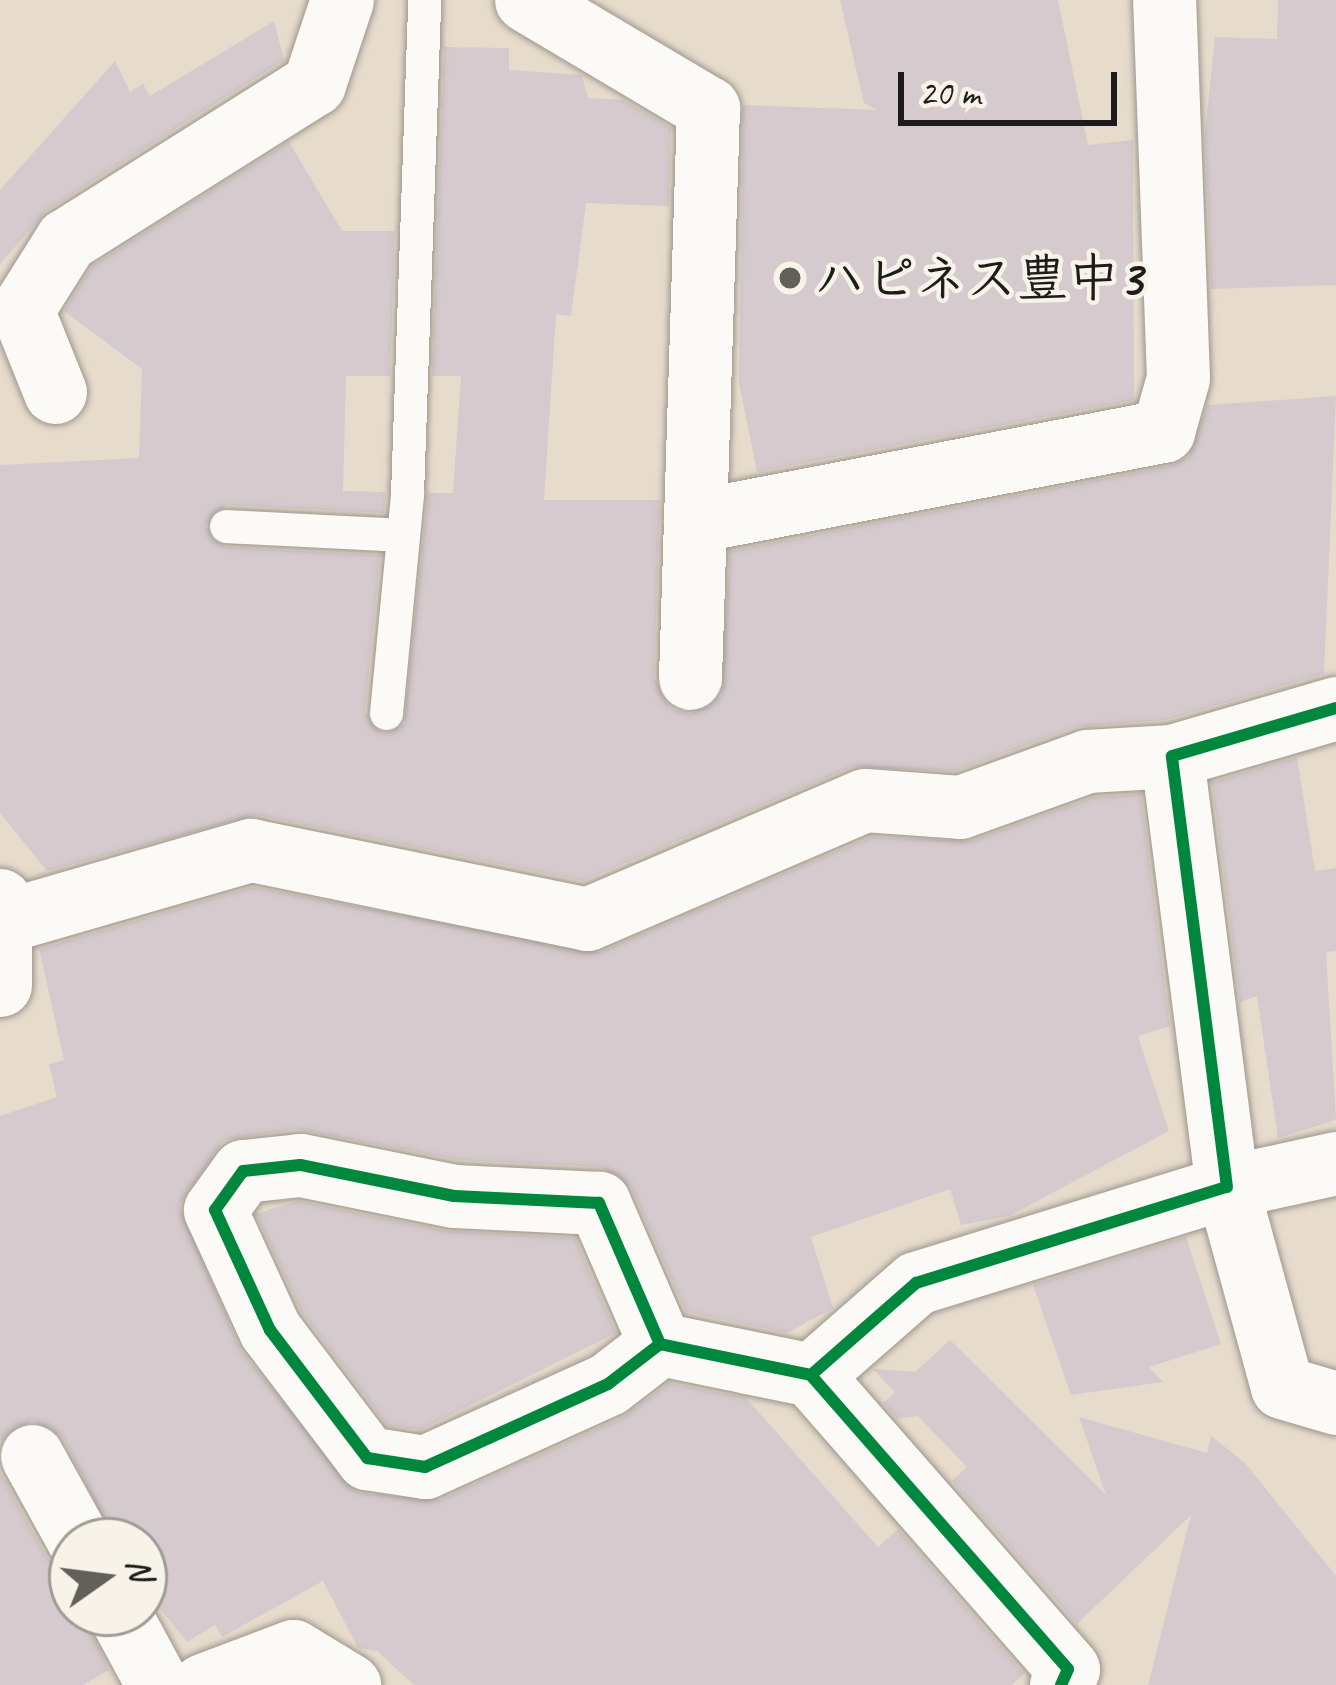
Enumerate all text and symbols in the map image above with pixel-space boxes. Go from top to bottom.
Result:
scale bar [904,48,1123,122]
text: 20 m [919,70,980,116]
place label: ハピネス豊中3 [814,247,1143,309]
marker: ハピネス豊中3 [777,265,803,291]
north arrow [48,1517,168,1637]
text: N [117,1554,163,1584]

